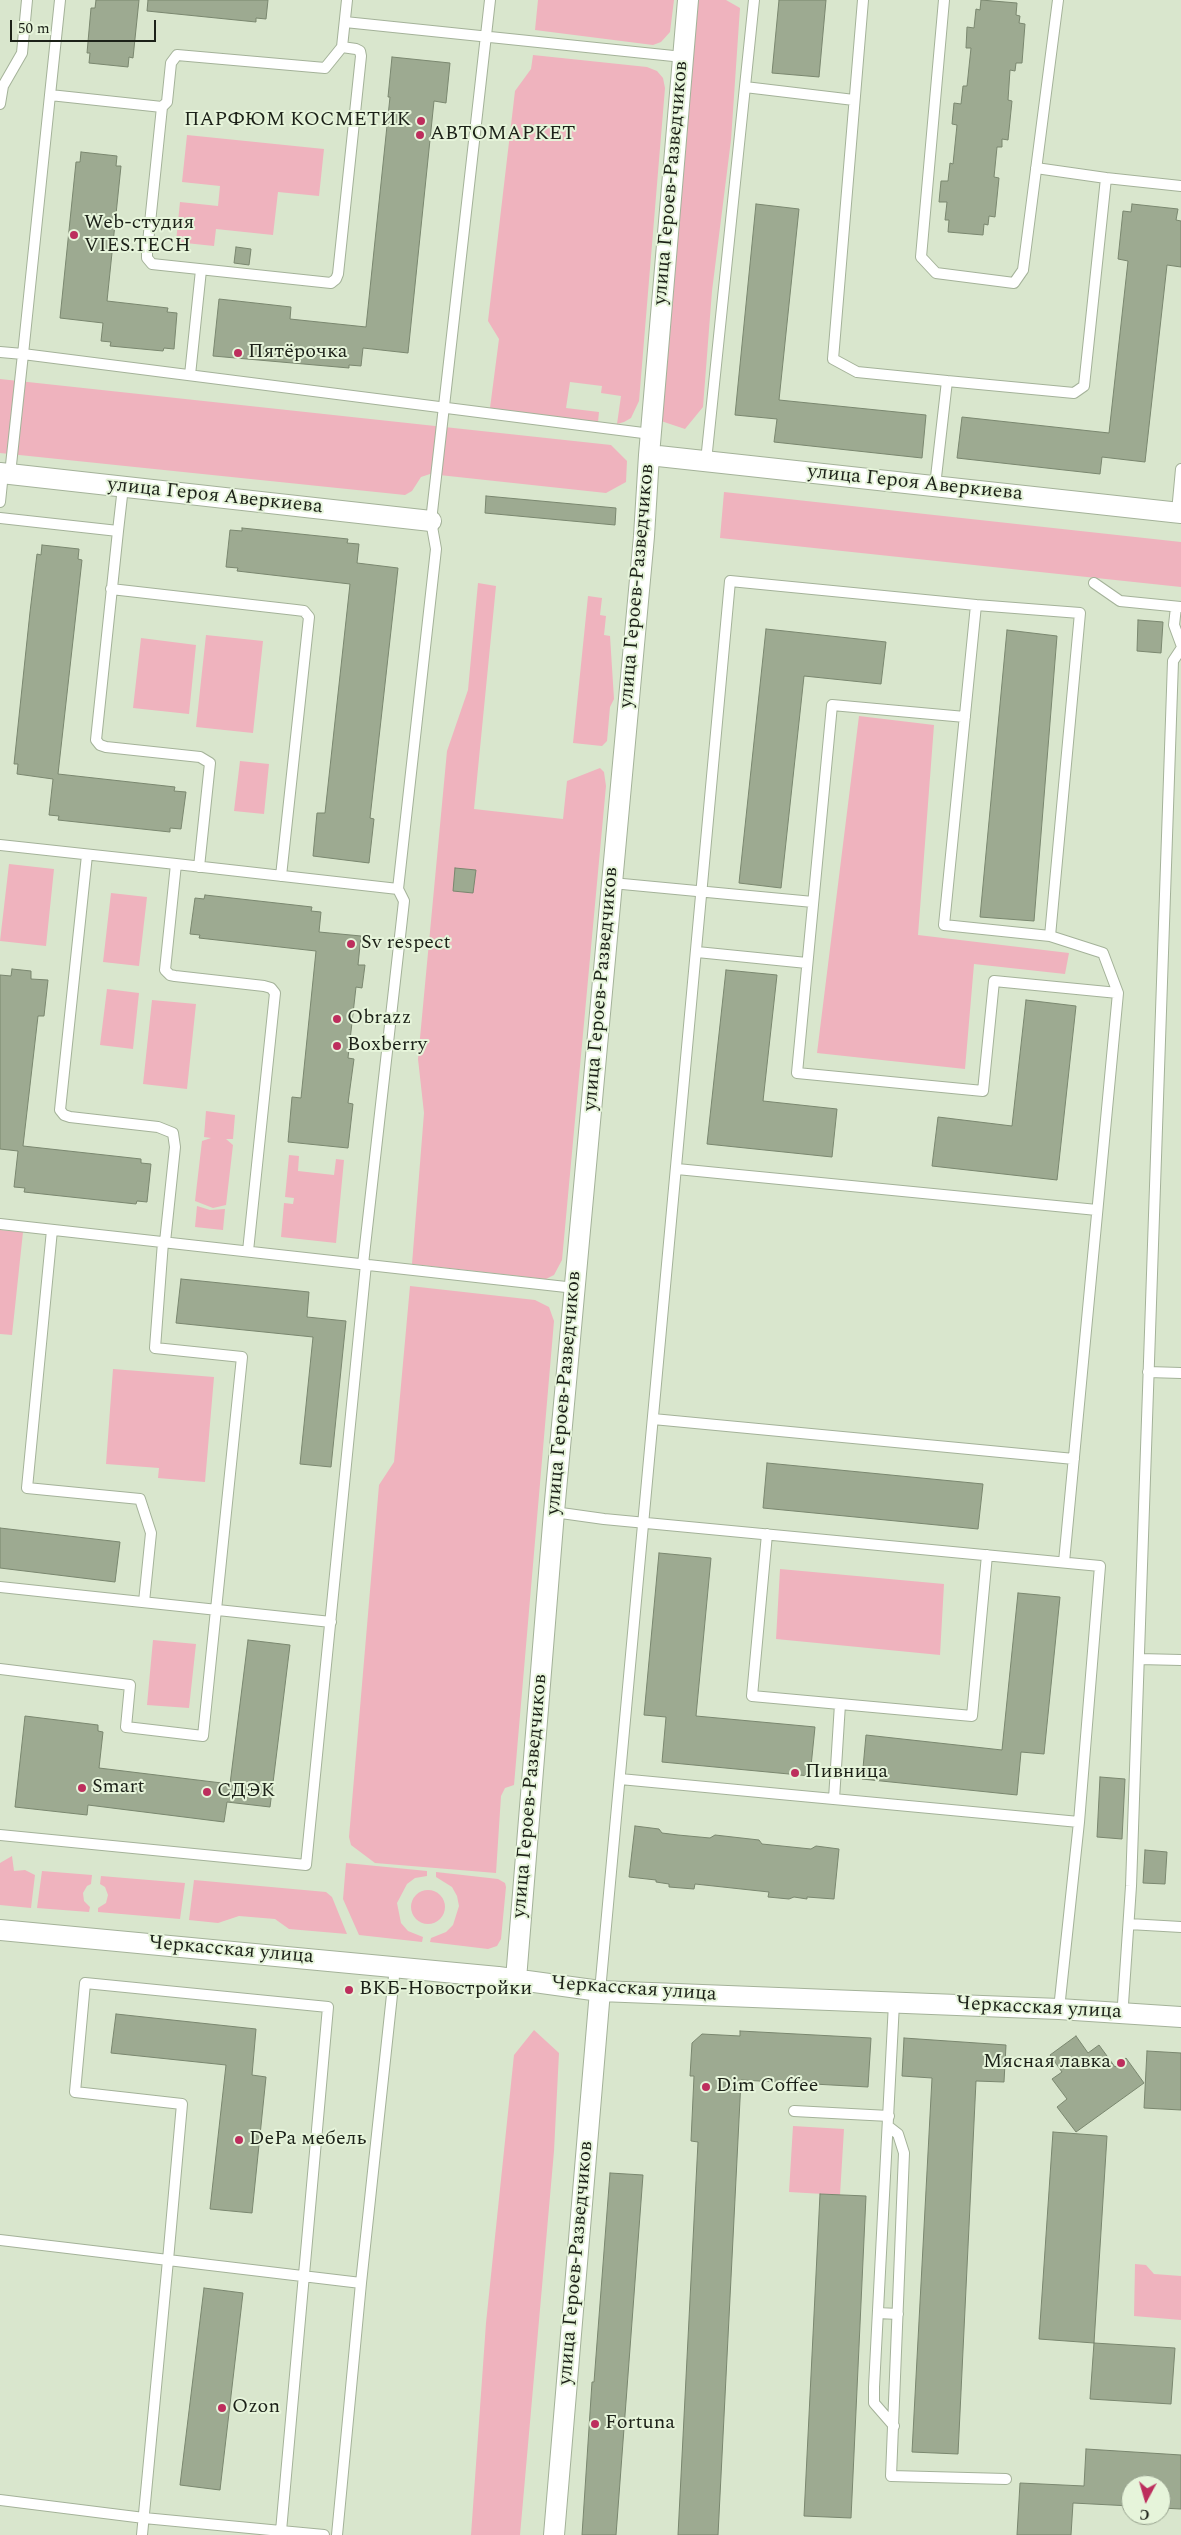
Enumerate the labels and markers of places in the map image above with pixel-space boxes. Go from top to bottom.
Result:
place label: ПАРФЮМ КОСМЕТИК [184,109,411,133]
marker: ПАРФЮМ КОСМЕТИК [415,115,427,127]
place label: АВТОМАРКЕТ [430,123,575,147]
marker: АВТОМАРКЕТ [414,129,426,141]
place label: Web-студия VIES.TECH [84,212,194,259]
marker: Web-студия VIES.TECH [68,229,80,241]
place label: Пятёрочка [248,341,348,365]
marker: Пятёрочка [232,347,244,359]
place label: Sv respect [361,932,451,956]
marker: Sv respect [345,938,357,950]
place label: Obrazz [347,1007,411,1031]
marker: Obrazz [331,1013,343,1025]
place label: Boxberry [347,1034,427,1058]
marker: Boxberry [331,1040,343,1052]
place label: Пивница [805,1761,888,1785]
marker: Пивница [789,1767,801,1779]
place label: Smart [92,1776,145,1800]
place label: СДЭК [217,1780,275,1804]
marker: Smart [76,1782,88,1794]
marker: СДЭК [201,1786,213,1798]
place label: ВКБ-Новостройки [359,1978,532,2002]
marker: ВКБ-Новостройки [343,1984,355,1996]
place label: Мясная лавка [983,2051,1111,2075]
marker: Мясная лавка [1115,2057,1127,2069]
place label: Dim Coffee [716,2075,818,2099]
marker: Dim Coffee [700,2081,712,2093]
place label: DePa мебель [249,2128,366,2152]
marker: DePa мебель [233,2134,245,2146]
place label: Ozon [232,2396,280,2420]
marker: Ozon [216,2402,228,2414]
place label: Fortuna [605,2412,675,2436]
marker: Fortuna [589,2418,601,2430]

